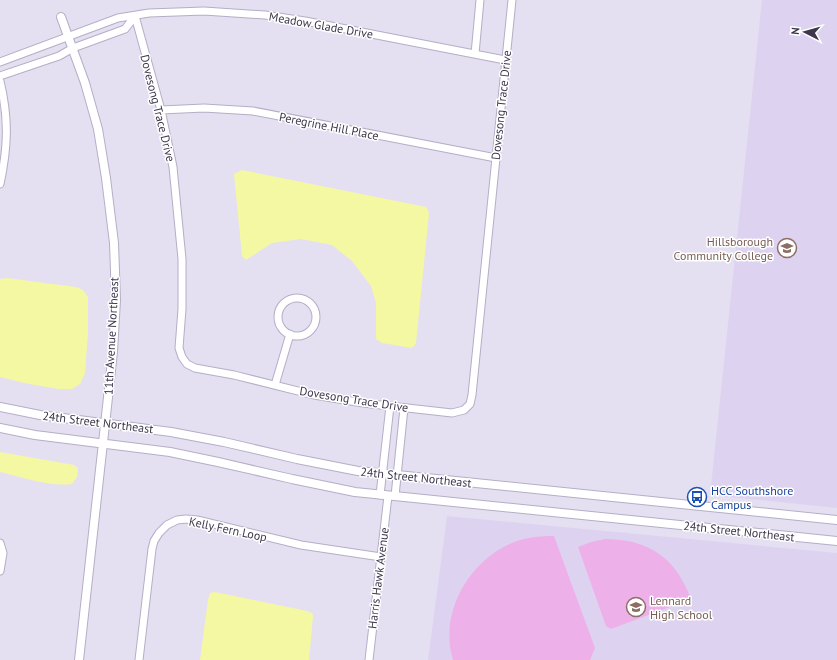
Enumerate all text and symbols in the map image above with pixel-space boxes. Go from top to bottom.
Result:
street label: Meadow Glade Drive [268,8,374,42]
north arrow [785,12,825,52]
text: N [788,27,802,35]
street label: Dovesong Trace Drive [488,50,514,160]
street label: Dovesong Trace Drive [137,53,179,163]
street label: Peregrine Hill Place [278,109,380,143]
place label: Hillsborough Community College [674,234,773,263]
school or university icon: Hillsborough Community College [776,237,798,259]
street label: 11th Avenue Northeast [100,277,122,395]
street label: Dovesong Trace Drive [299,383,409,415]
street label: 24th Street Northeast [42,408,154,436]
street label: 24th Street Northeast [360,464,472,490]
place label: HCC Southshore Campus [711,483,793,512]
bus stop icon: HCC Southshore Campus [686,486,708,508]
street label: Kelly Fern Loop [188,513,268,545]
street label: 24th Street Northeast [683,518,795,544]
street label: Harris Hawk Avenue [364,526,392,630]
place label: Lennard High School [650,593,713,622]
school or university icon: Lennard High School [625,596,647,618]

